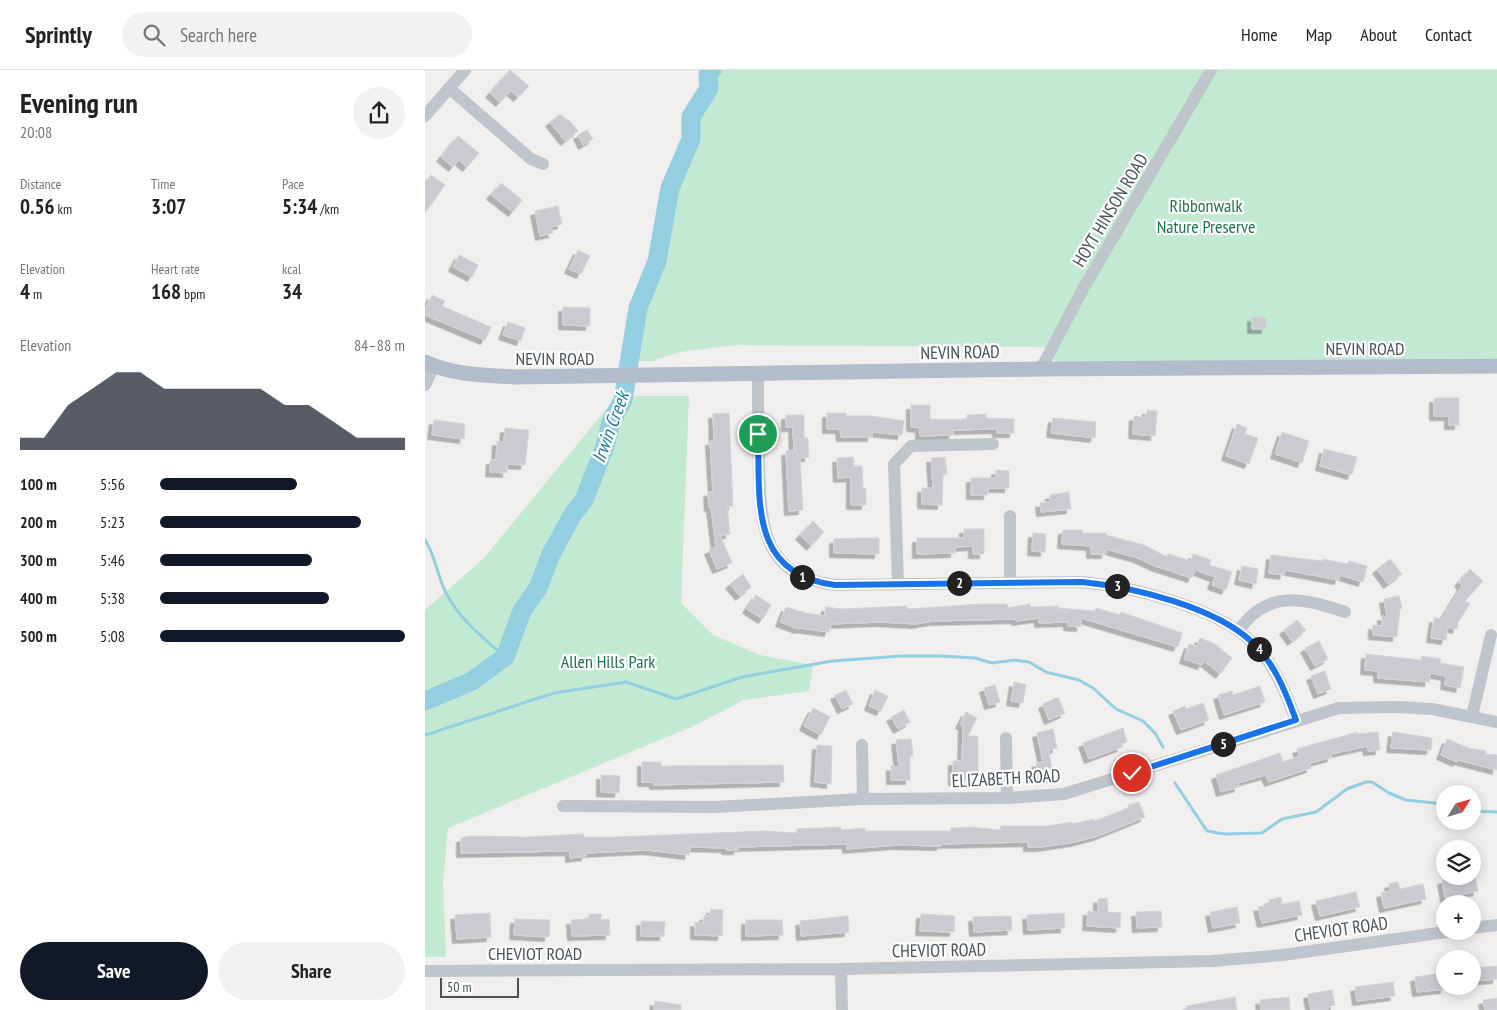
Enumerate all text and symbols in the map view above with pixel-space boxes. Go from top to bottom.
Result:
search box [122,12,472,57]
text: Sprintly [25,19,92,50]
icon: search [140,21,168,49]
text: Search here [180,23,257,47]
text: Home [1241,23,1278,46]
text: Map [1306,23,1332,46]
text: About [1360,23,1397,46]
text: Contact [1425,23,1472,46]
text: Evening run [20,84,138,121]
button: share [353,87,405,139]
text: 20:08 [20,122,52,142]
street label: HOYT HINSON ROAD [1067,149,1153,271]
text: Distance [20,175,61,193]
text: Time [151,175,175,193]
text: Pace [282,175,304,193]
text: 0.56 [20,193,55,220]
text: 3:07 [151,193,186,220]
text: 5:34 [282,193,317,220]
park label: Ribbonwalk Nature Preserve [1157,194,1255,238]
text: km [55,200,72,218]
text: /km [317,200,339,218]
text: Elevation [20,260,65,278]
text: Heart rate [151,260,200,278]
text: kcal [282,260,301,278]
text: 4 [20,278,30,305]
text: 168 [151,278,181,305]
text: 34 [282,278,302,305]
text: m [30,285,42,303]
text: bpm [181,285,205,303]
text: Elevation [20,335,71,355]
text: 84–88 m [354,335,405,355]
street label: NEVIN ROAD [1325,337,1405,360]
street label: NEVIN ROAD [920,340,1000,364]
street label: NEVIN ROAD [515,347,595,370]
water label: Irwin Creek [586,386,635,466]
pin [737,413,779,455]
icon: arrive [744,420,772,448]
text: 100 m [20,474,57,494]
text: 5:56 [100,474,125,494]
text: 200 m [20,512,57,532]
text: 5:23 [100,512,125,532]
text: 300 m [20,550,57,570]
text: 5:46 [100,550,125,570]
pin: 1 [789,564,815,590]
text: 1 [799,568,806,586]
pin: 2 [947,570,971,596]
text: 2 [956,574,963,592]
pin: 3 [1105,574,1129,598]
text: 3 [1114,577,1121,595]
text: 400 m [20,588,57,608]
text: 5:38 [100,588,125,608]
text: 500 m [20,626,57,646]
text: 5:08 [100,626,125,646]
pin: 4 [1247,636,1271,662]
text: 4 [1256,640,1263,658]
park label: Allen Hills Park [561,650,655,673]
pin: 5 [1211,732,1235,756]
text: 5 [1220,735,1227,753]
pin [1111,752,1153,794]
icon: check [1118,759,1146,787]
street label: ELIZABETH ROAD [951,764,1061,792]
north arrow [1436,785,1481,830]
map controls [1436,785,1481,995]
button: layers [1436,840,1481,885]
button: + [1436,895,1481,940]
street label: CHEVIOT ROAD [1293,911,1389,947]
street label: CHEVIOT ROAD [892,938,986,962]
button: Save [20,942,208,1000]
button: Share [218,942,405,1000]
street label: CHEVIOT ROAD [488,942,582,965]
button: − [1436,950,1481,995]
scale bar [440,975,519,998]
text: 50 m [447,978,472,996]

